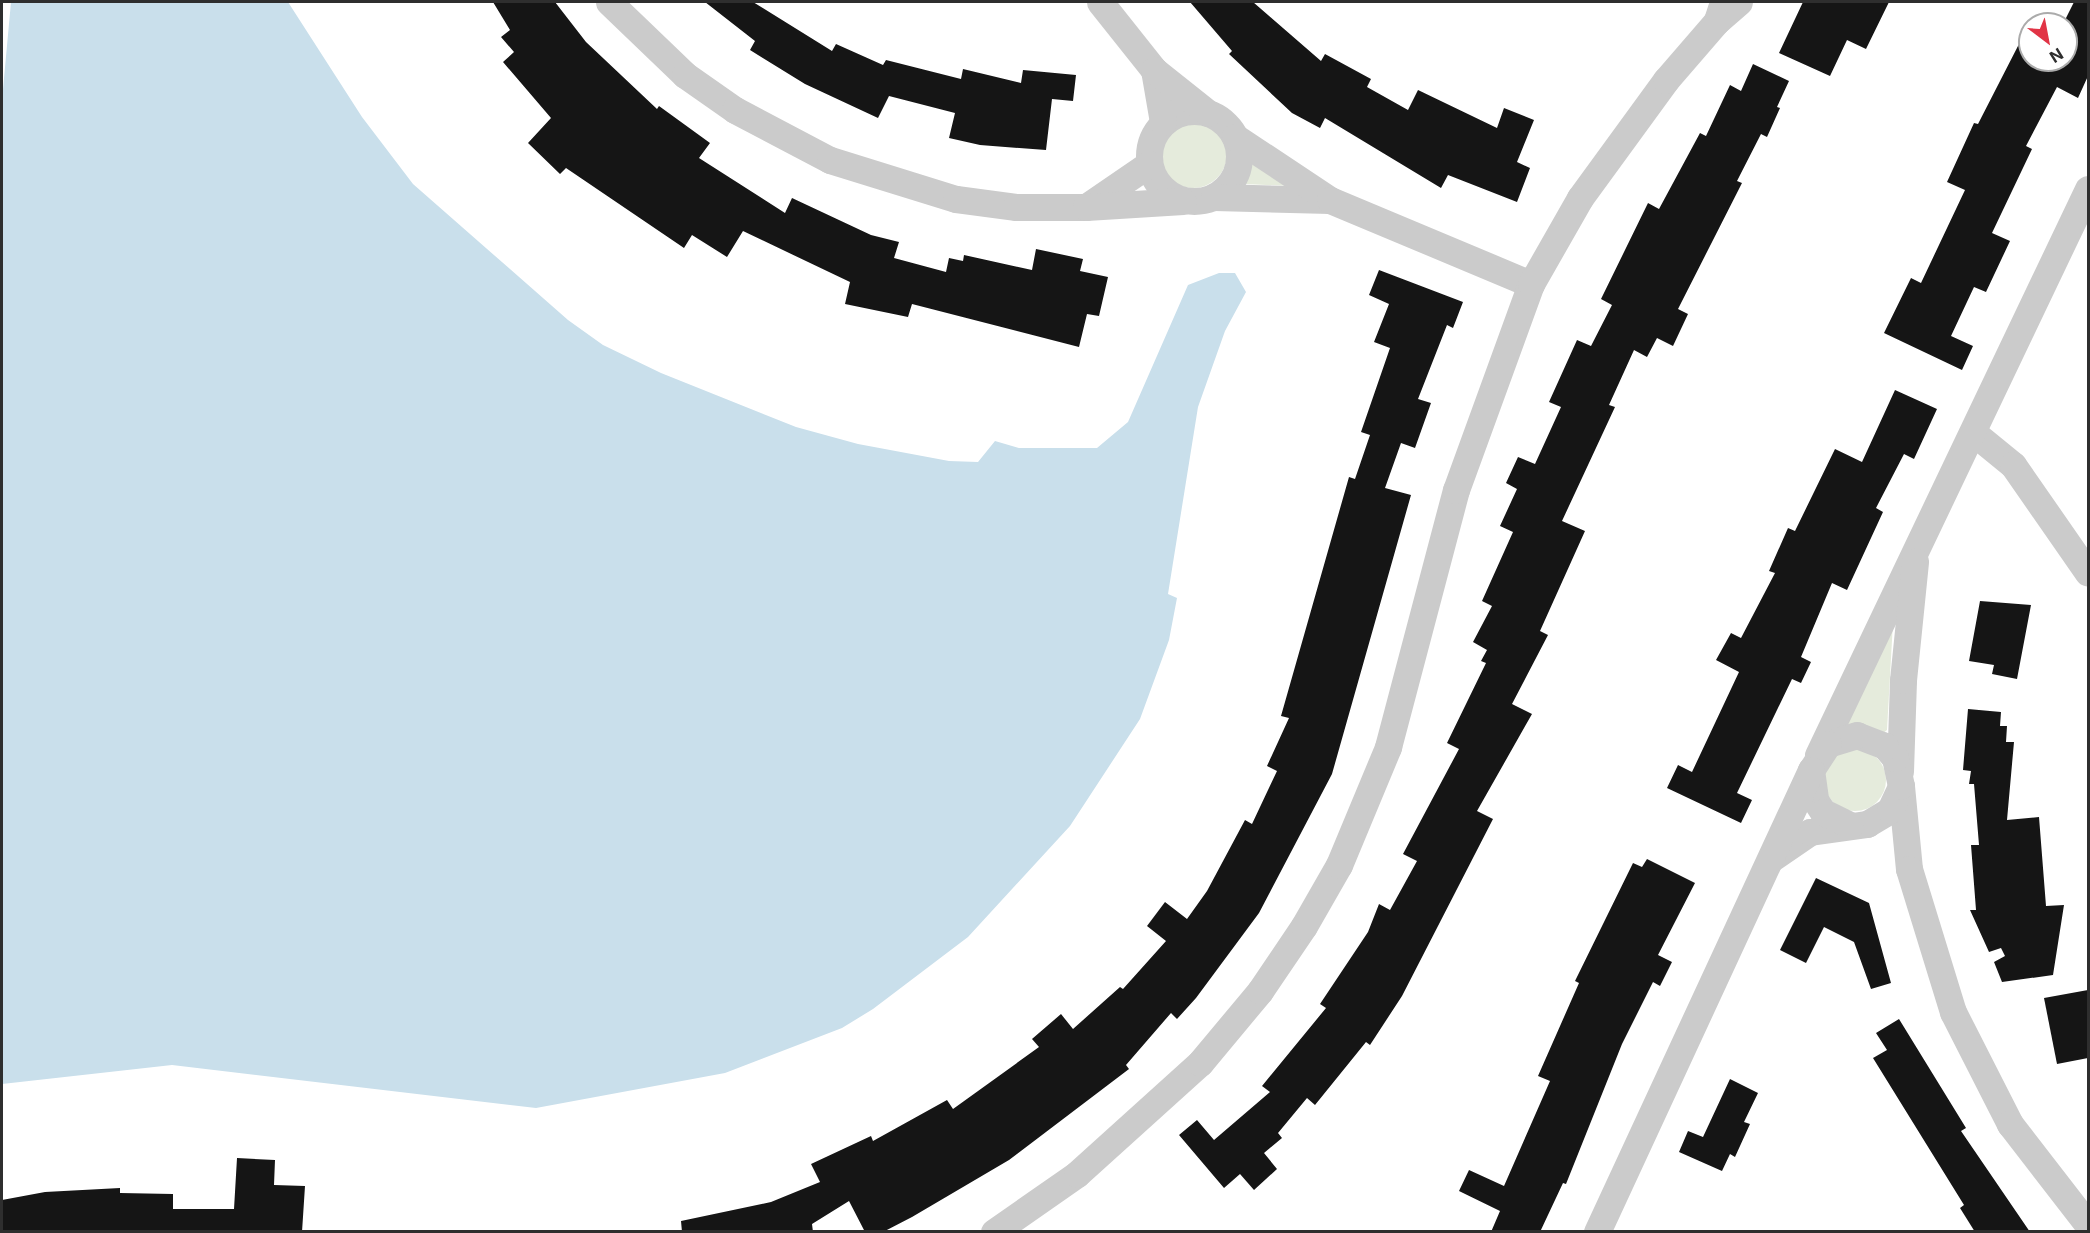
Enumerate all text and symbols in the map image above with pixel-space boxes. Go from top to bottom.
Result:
north arrow [2018,12,2078,72]
text: N [2046,44,2067,67]

